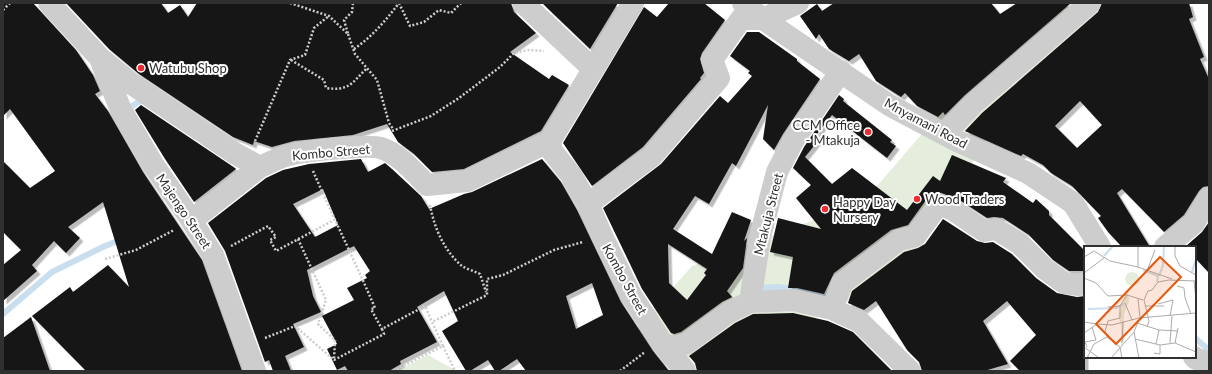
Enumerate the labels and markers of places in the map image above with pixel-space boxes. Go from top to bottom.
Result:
place label: Watubu Shop [149,60,227,76]
marker: Watubu Shop [136,63,146,73]
place label: CCM Office - Mtakuja [793,117,860,148]
marker: CCM Office - Mtakuja [863,127,873,137]
place label: Wood Traders [925,191,1005,207]
place label: Happy Day Nursery [833,194,896,225]
marker: Wood Traders [912,194,922,204]
marker: Happy Day Nursery [820,204,830,214]

